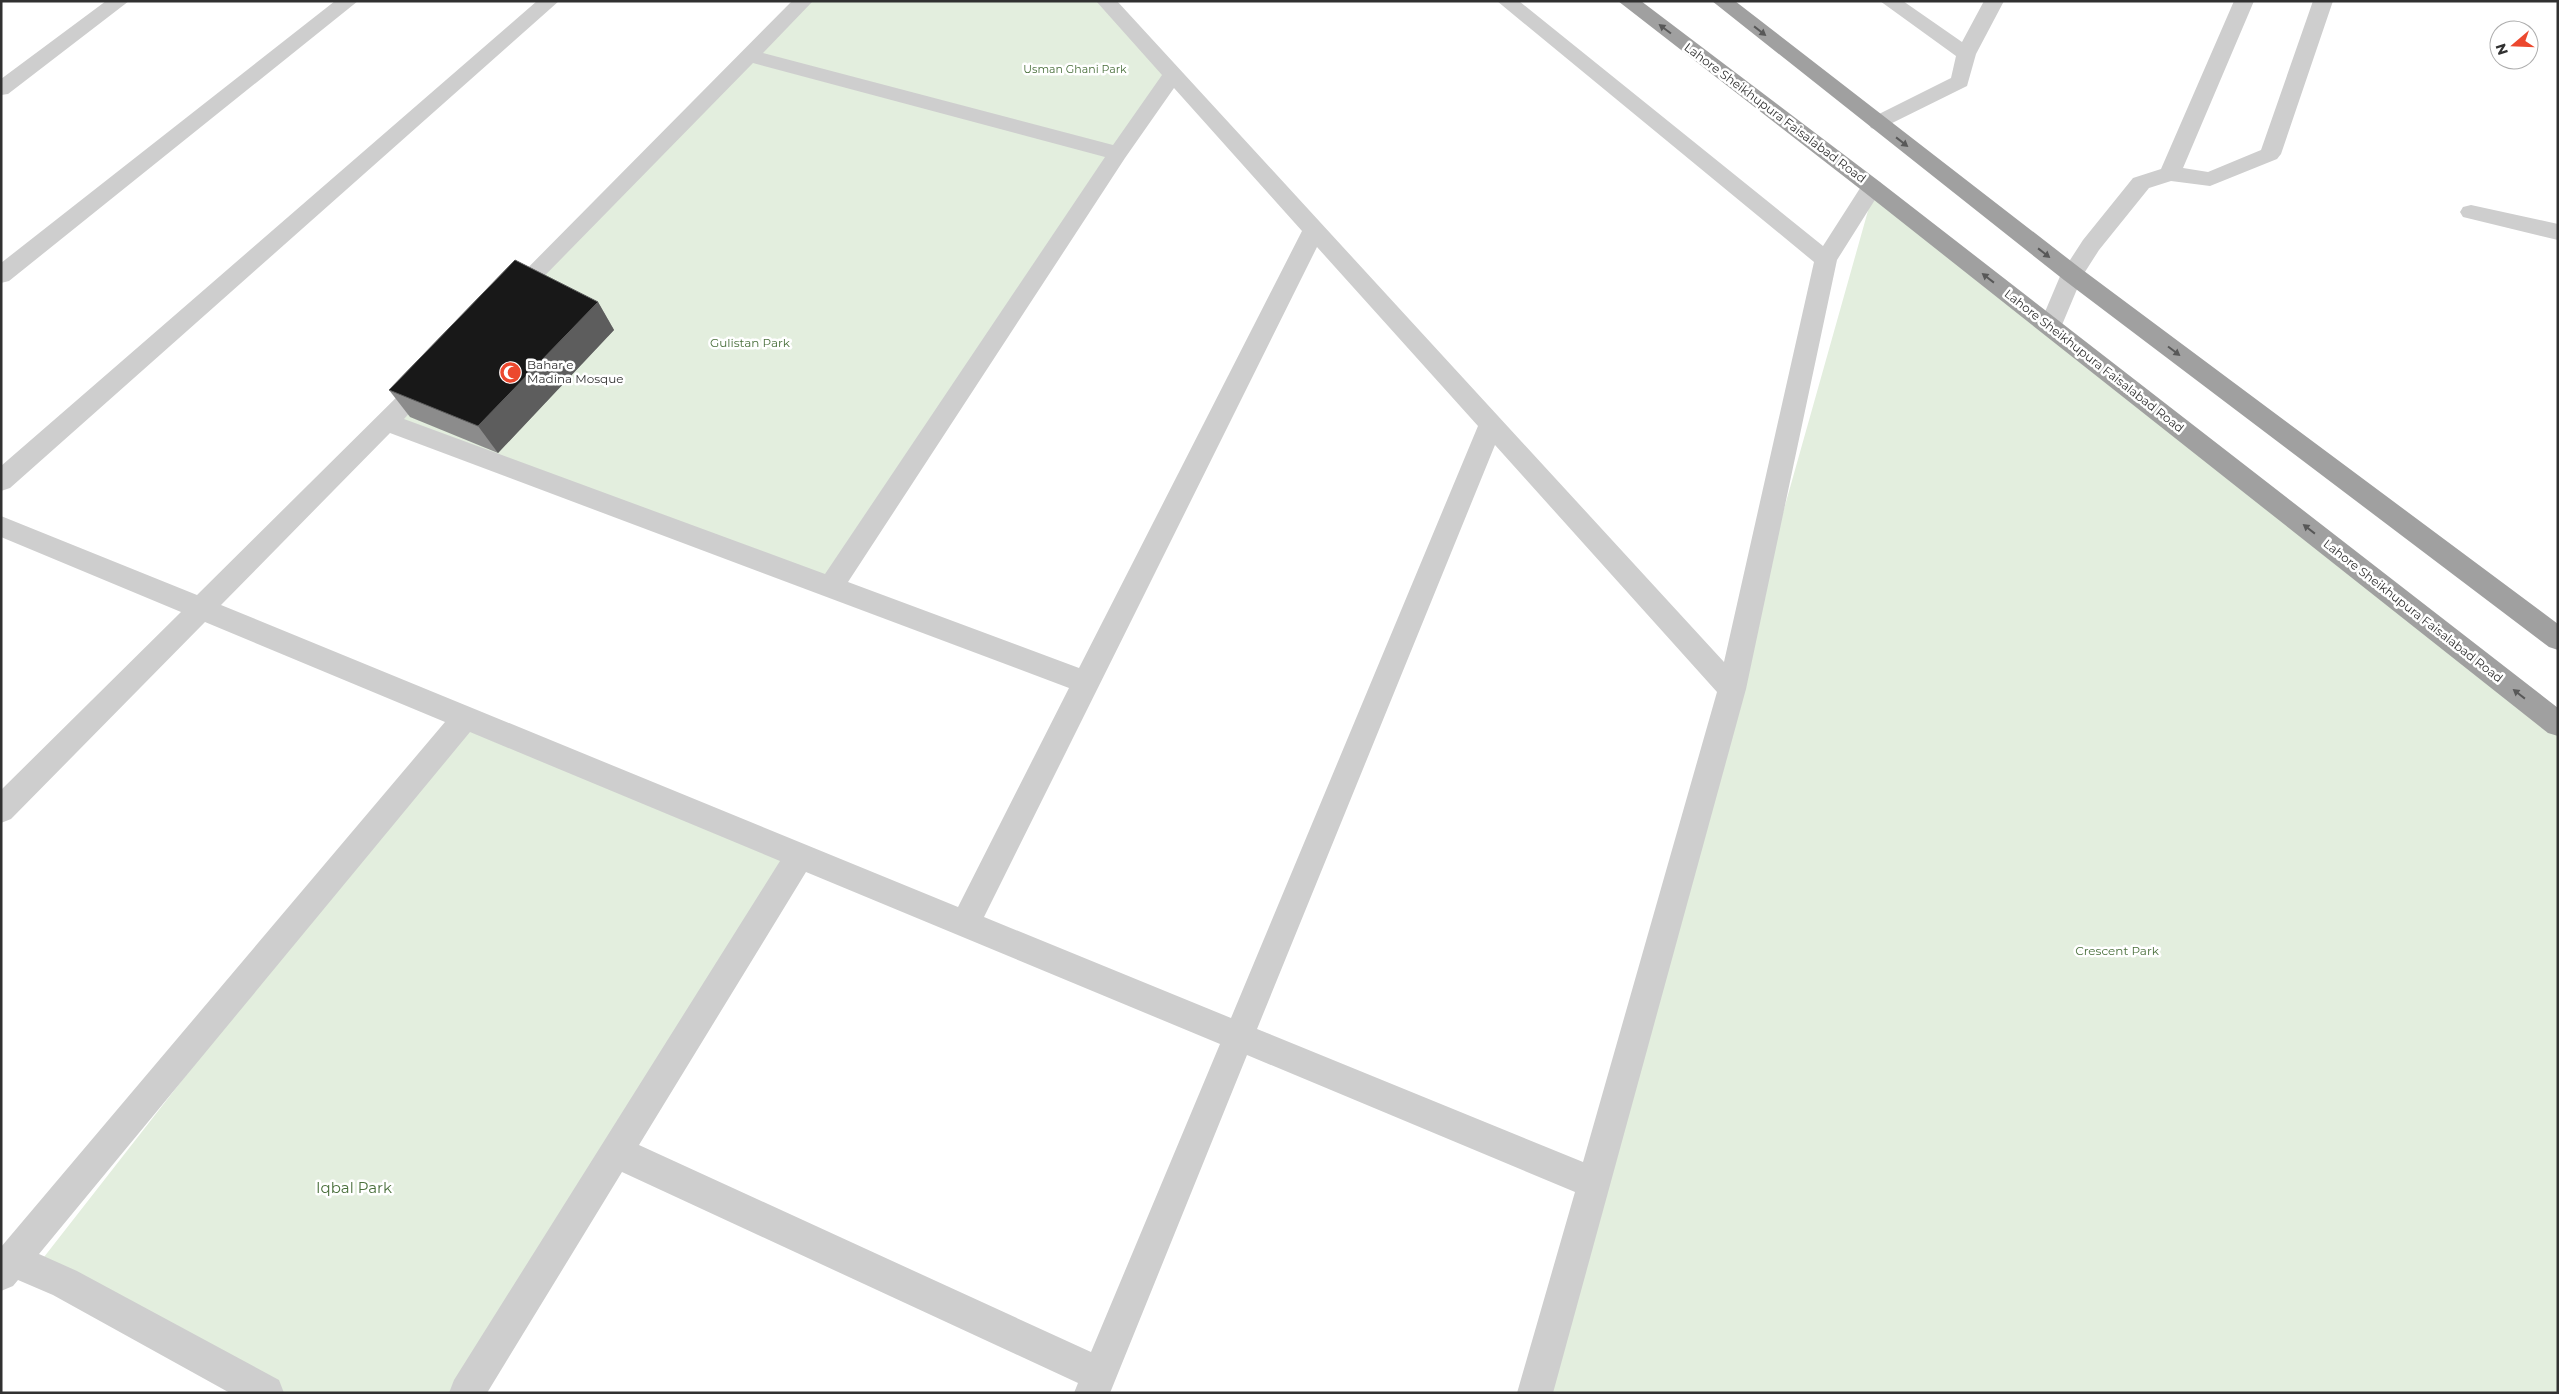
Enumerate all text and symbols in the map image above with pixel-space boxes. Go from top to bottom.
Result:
north arrow [2489,20,2539,70]
one-way arrow [1659,24,1672,35]
one-way arrow [1753,26,1766,37]
street label: Lahore Sheikhupura Faisalabad Road [1681,39,1869,186]
text: N [2491,41,2512,58]
park label: Usman Ghani Park [1023,62,1127,76]
one-way arrow [1895,137,1909,147]
one-way arrow [2037,247,2050,258]
one-way arrow [1982,272,1995,283]
street label: Lahore Sheikhupura Faisalabad Road [2002,286,2187,435]
park label: Gulistan Park [710,335,791,350]
one-way arrow [2167,346,2181,356]
place label: Bahar e Madina Mosque [527,357,624,386]
mosque icon: Bahar e Madina Mosque [499,360,523,384]
one-way arrow [2302,524,2316,534]
street label: Lahore Sheikhupura Faisalabad Road [2321,536,2506,685]
one-way arrow [2512,689,2526,699]
park label: Crescent Park [2075,943,2160,958]
park label: Iqbal Park [316,1178,392,1197]

